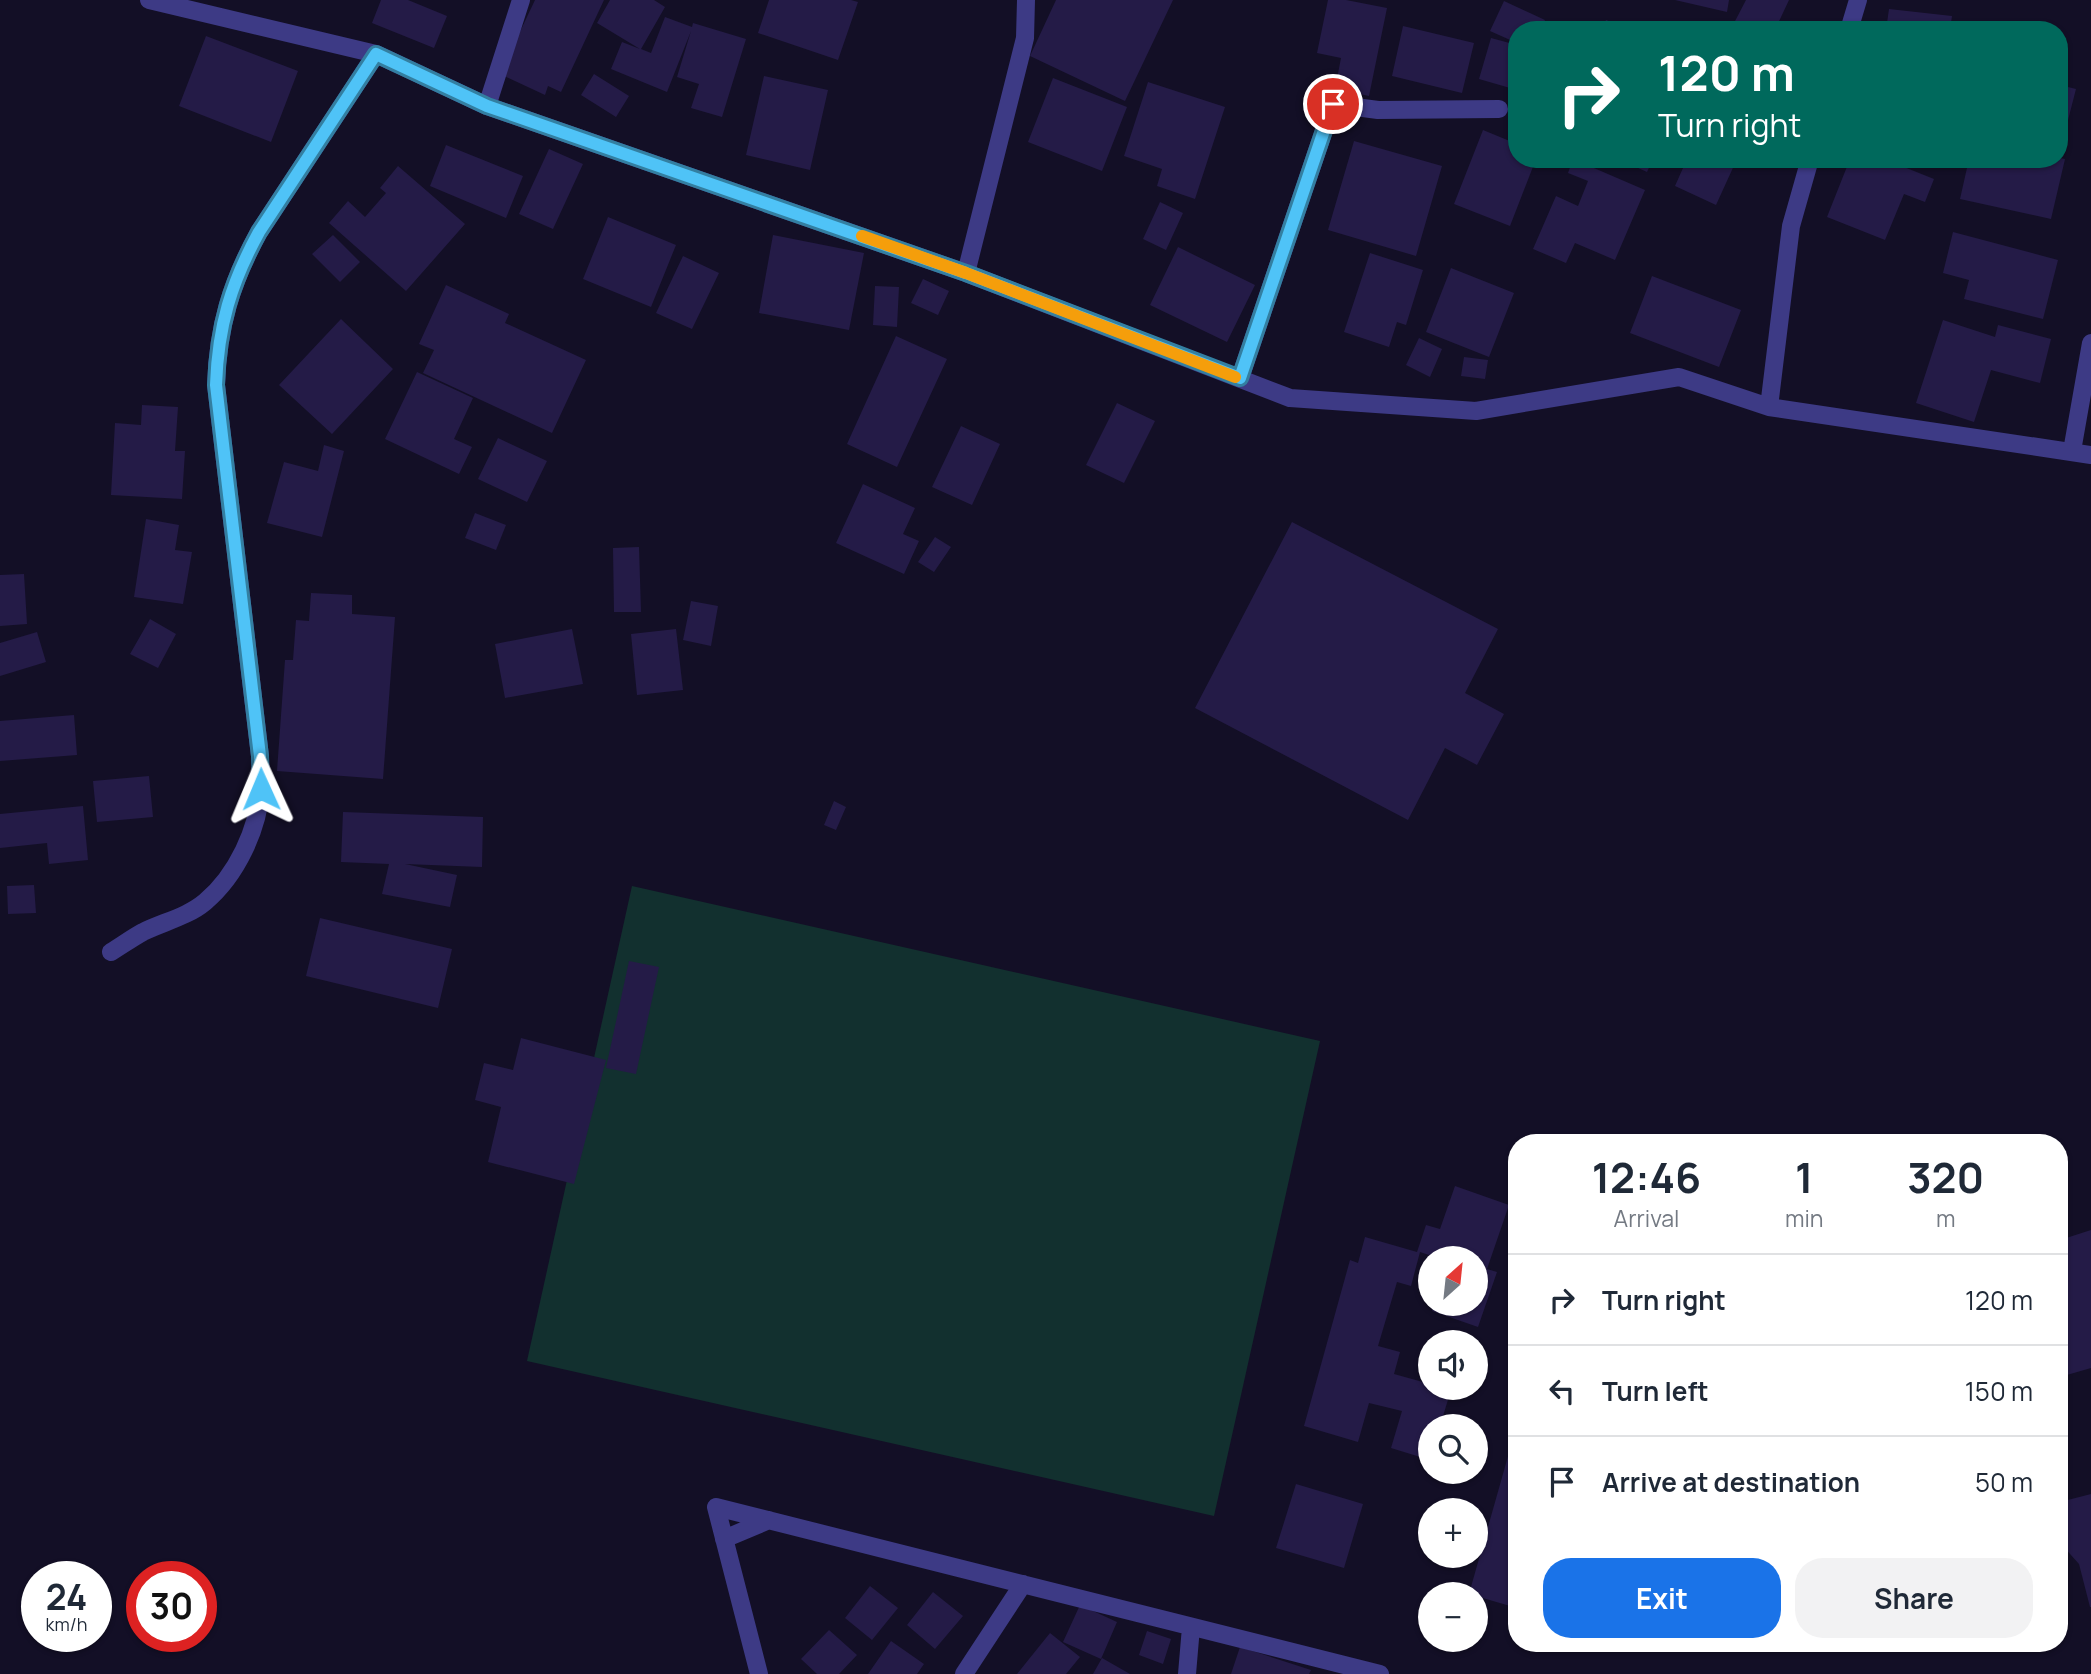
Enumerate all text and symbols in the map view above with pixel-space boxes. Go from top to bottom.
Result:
text: 120 m [1658,39,1795,106]
icon: right [1543,49,1634,140]
pin [1303,74,1363,134]
icon: arrive [1314,85,1352,123]
text: Turn right [1658,103,1801,147]
position arrow [224,752,298,826]
text: 12:46 [1592,1148,1701,1206]
text: 1 [1795,1148,1813,1206]
text: 320 [1907,1148,1984,1206]
text: Arrival [1614,1202,1679,1234]
text: min [1785,1202,1823,1234]
text: m [1936,1202,1955,1234]
north arrow [1418,1246,1488,1316]
map controls [1418,1246,1488,1652]
icon: right [1543,1281,1581,1319]
text: Turn right [1602,1282,1726,1318]
text: 120 m [1965,1282,2033,1318]
button: sound [1418,1330,1488,1400]
icon: left [1543,1372,1581,1410]
text: Turn left [1602,1373,1709,1409]
text: 150 m [1965,1373,2033,1409]
button: search [1418,1414,1488,1484]
icon: arrive [1543,1463,1581,1501]
text: Arrive at destination [1602,1464,1860,1500]
text: 50 m [1975,1464,2033,1500]
button: + [1418,1498,1488,1568]
button: Exit [1543,1558,1781,1638]
button: Share [1795,1558,2033,1638]
speed limit sign: 30 [126,1561,217,1652]
text: 24 [46,1573,87,1621]
button: − [1418,1582,1488,1652]
text: km/h [46,1612,87,1636]

